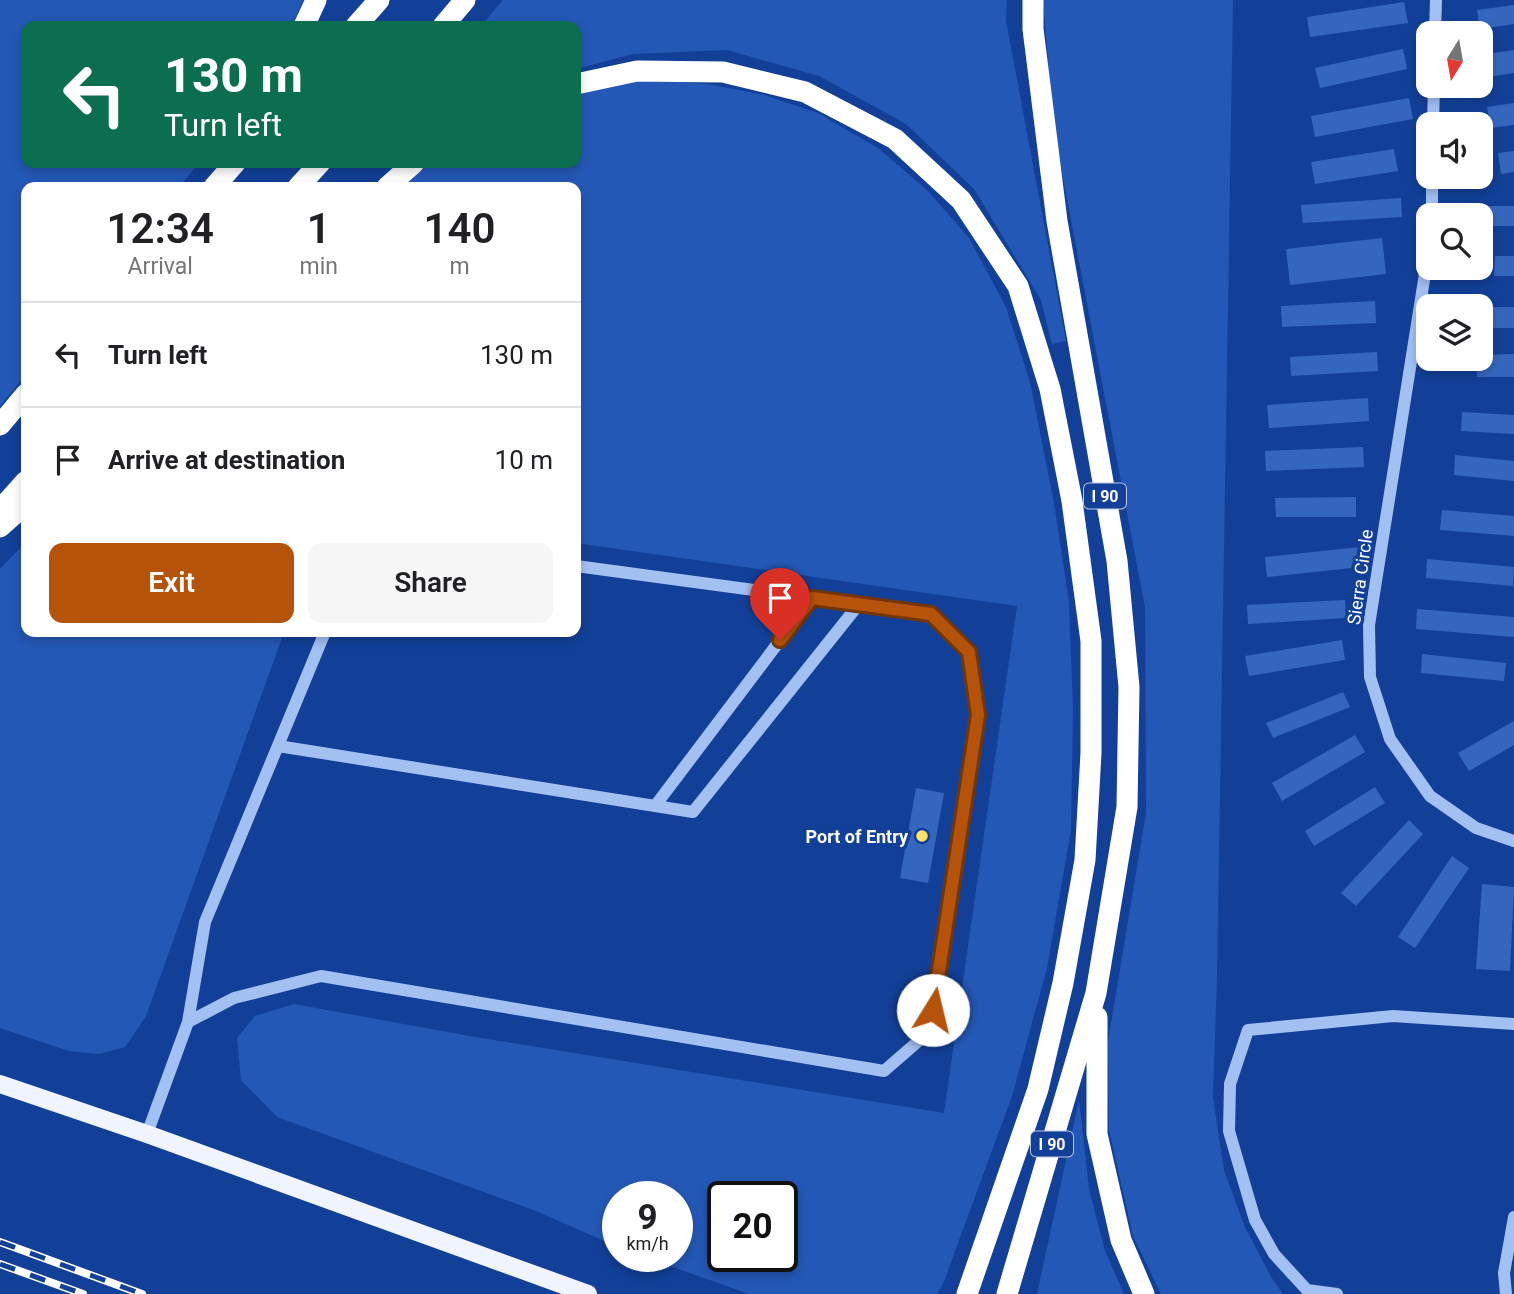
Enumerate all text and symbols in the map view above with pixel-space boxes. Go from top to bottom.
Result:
north arrow [1416,21,1493,98]
map controls [1416,21,1493,371]
text: 130 m [164,47,303,104]
icon: left [49,49,140,140]
text: Turn left [164,106,282,144]
button: sound [1416,112,1493,189]
button: search [1416,203,1493,280]
text: 12:34 [107,204,214,253]
text: 1 [307,204,331,253]
text: 140 [423,204,495,253]
text: Arrival [128,253,193,280]
text: min [299,253,338,280]
text: m [449,253,470,280]
button: layers [1416,294,1493,371]
icon: left [49,336,87,374]
text: Turn left [108,340,207,370]
text: 130 m [480,340,553,370]
icon: arrive [49,441,87,479]
text: Arrive at destination [108,445,345,475]
text: 10 m [495,445,553,475]
road number: I 90 [1084,484,1126,509]
street label: Sierra Circle [1343,528,1377,626]
button: Exit [49,543,294,623]
button: Share [308,543,553,623]
pin [750,568,810,640]
icon: arrive [761,579,799,617]
place label: Port of Entry [806,826,909,847]
marker: Port of Entry [914,828,930,844]
position arrow [896,973,970,1047]
road number: I 90 [1031,1132,1073,1156]
speed limit sign: 20 [707,1181,798,1272]
text: 9 [637,1197,658,1238]
text: km/h [626,1233,669,1254]

